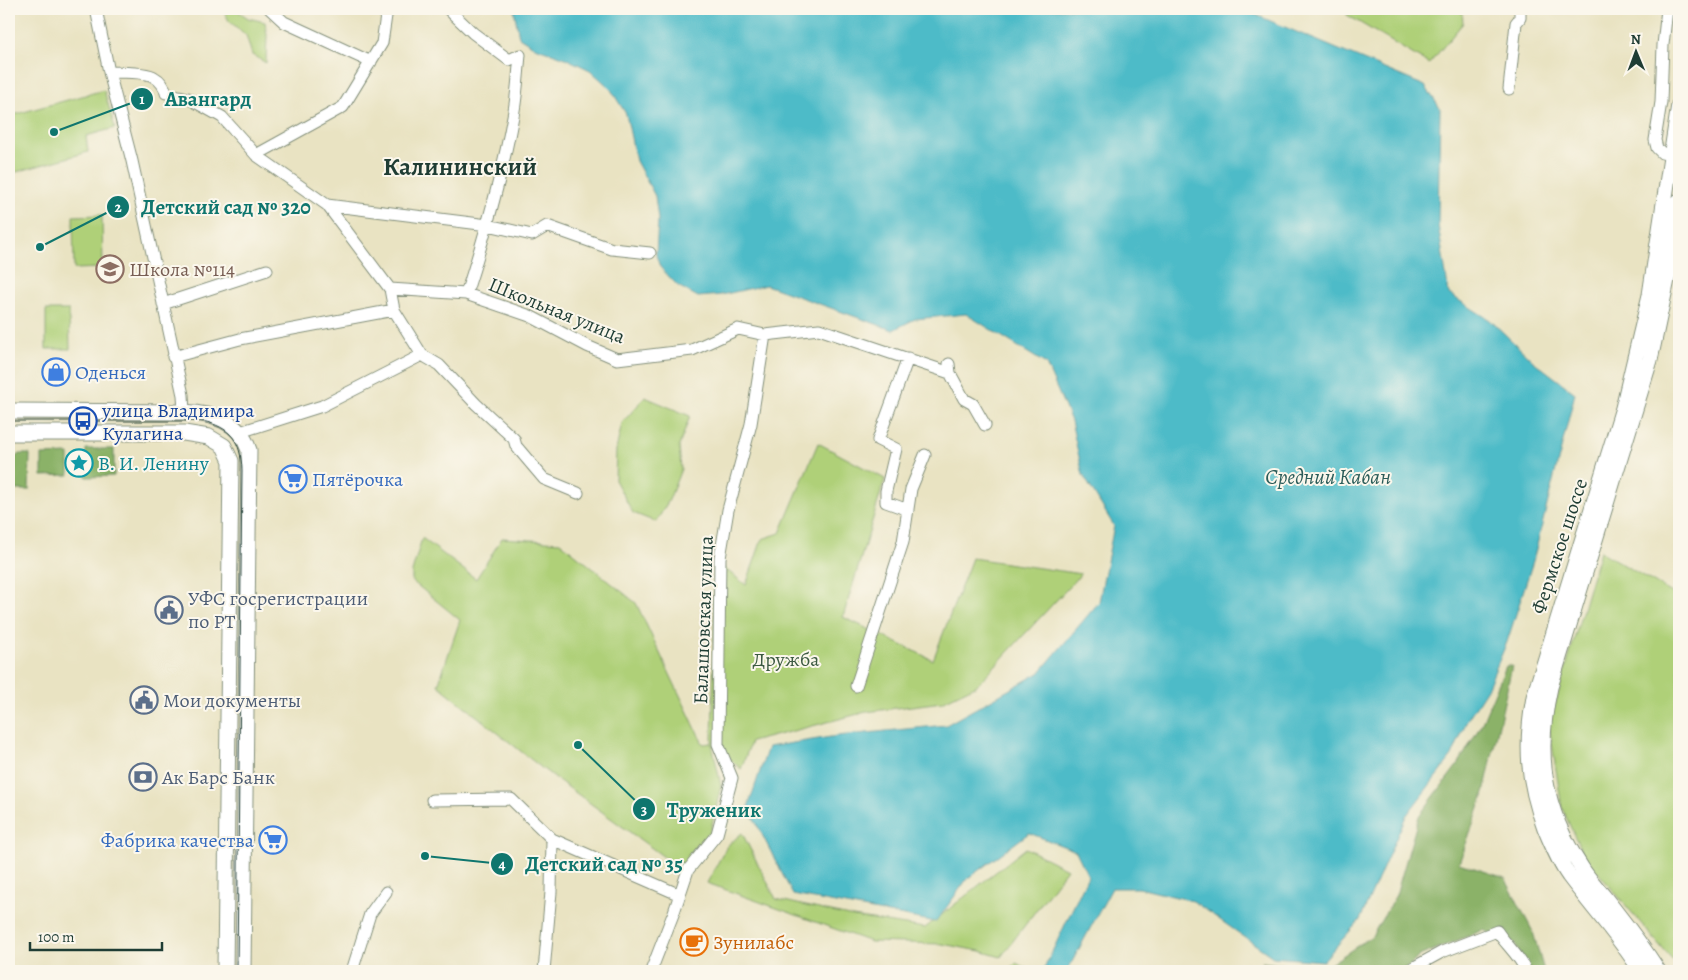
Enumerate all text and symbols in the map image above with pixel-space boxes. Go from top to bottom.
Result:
north arrow [1610,28,1660,78]
text: N [1631,30,1641,49]
callout: Авангард [129,81,261,117]
text: Авангард [164,85,251,113]
text: 1 [139,89,145,109]
district label: Калининский [383,150,537,184]
callout: Детский сад № 320 [106,189,321,225]
text: Детский сад № 320 [141,193,311,221]
text: 2 [114,197,122,217]
school or university icon: Школа №114 [95,254,125,284]
place label: Школа №114 [129,256,235,283]
street label: Школьная улица [484,271,630,351]
shop icon: Оденься [41,357,71,387]
place label: Оденься [75,359,146,386]
place label: улица Владимира Кулагина [101,397,255,447]
bus stop icon: улица Владимира Кулагина [68,406,98,436]
place icon: В. И. Ленину [64,448,94,478]
place label: В. И. Ленину [98,450,210,477]
water label: Средний Кабан [1265,463,1391,491]
supermarket icon: Пятёрочка [278,464,308,494]
place label: Пятёрочка [312,466,404,493]
street label: Фермское шоссе [1525,475,1594,618]
street label: Балашовская улица [687,534,720,705]
place label: УФС госрегистрации по РТ [188,585,368,635]
public building icon: УФС госрегистрации по РТ [154,595,184,625]
park label: Дружба [753,646,820,673]
public building icon: Мои документы [129,685,159,715]
place label: Мои документы [163,687,301,714]
bank icon: Ак Барс Банк [128,762,158,792]
place label: Ак Барс Банк [161,764,275,791]
callout: Труженик [632,791,771,827]
text: Труженик [667,796,761,824]
text: 3 [641,800,647,820]
supermarket icon: Фабрика качества [258,825,288,855]
place label: Фабрика качества [101,827,255,854]
callout: Детский сад № 35 [490,846,693,882]
text: Детский сад № 35 [525,850,683,878]
text: 4 [498,854,506,874]
scale bar [30,920,162,952]
text: 100 m [38,927,75,947]
cafe icon: Зунилабс [679,927,709,957]
place label: Зунилабс [713,929,794,956]

